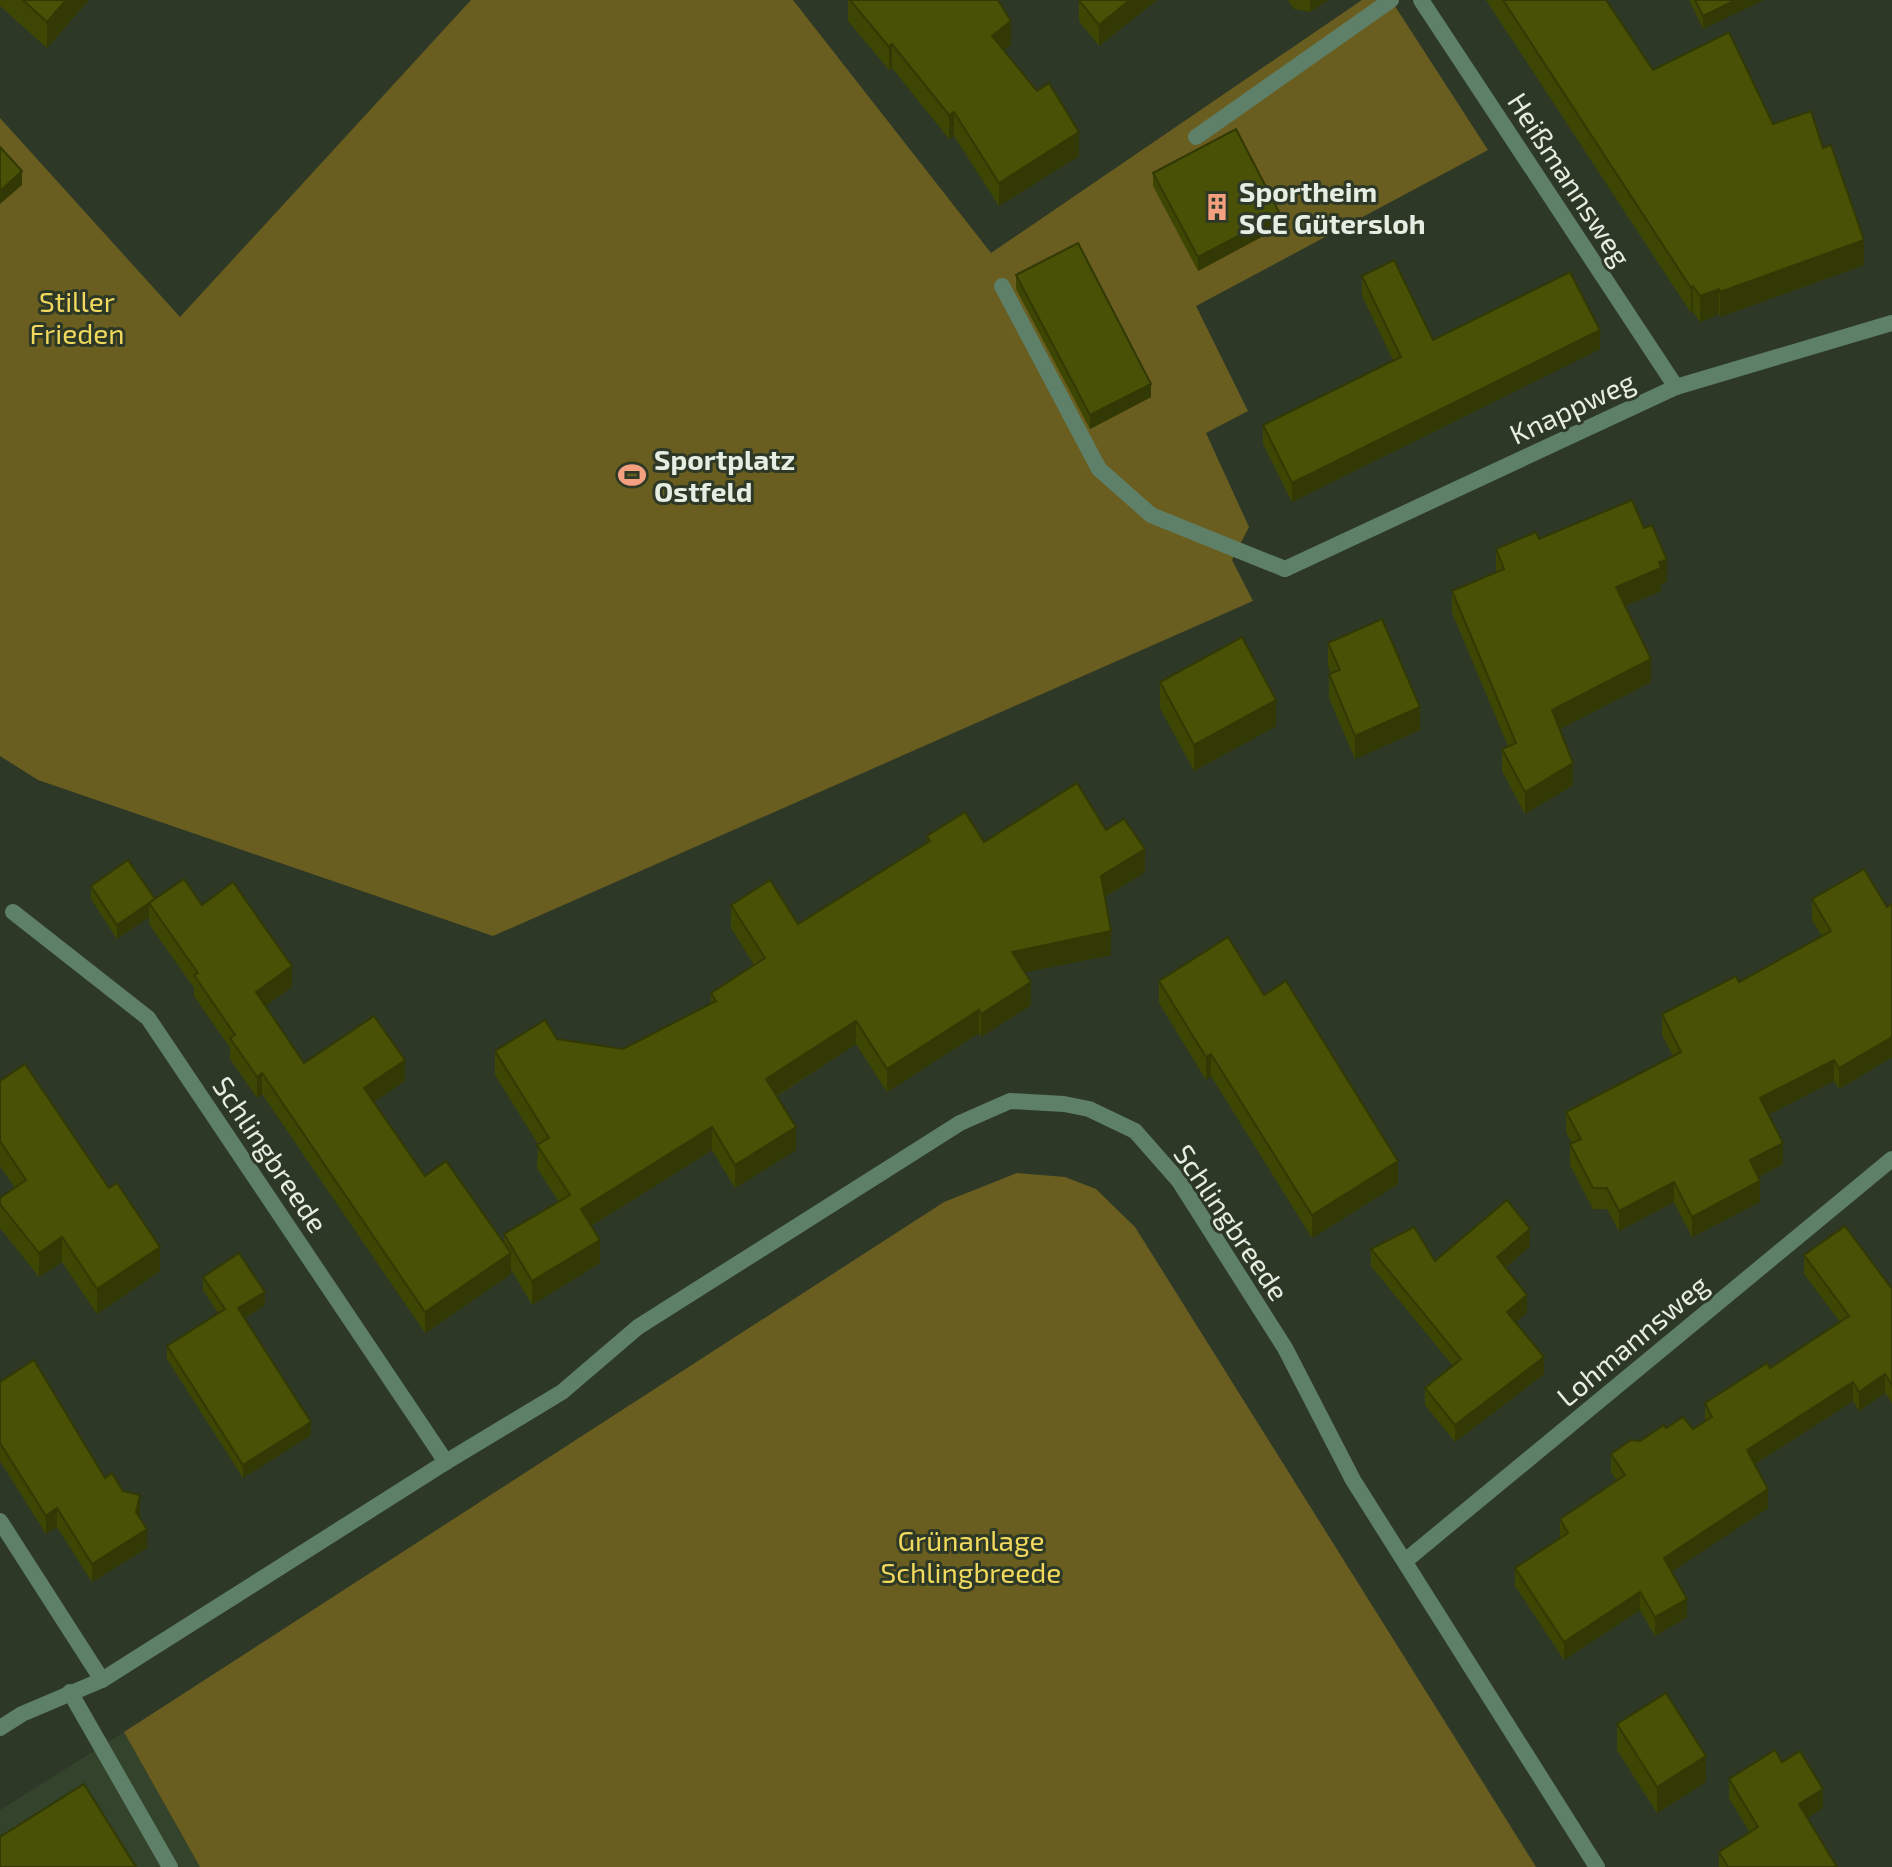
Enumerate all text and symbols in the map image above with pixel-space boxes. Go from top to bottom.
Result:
street label: Heißmannsweg [1501,86,1639,272]
place label: Sportheim SCE Gütersloh [1239,174,1425,240]
building icon: Sportheim SCE Gütersloh [1202,192,1232,222]
park label: Stiller Frieden [29,284,125,350]
street label: Knappweg [1504,363,1640,451]
place label: Sportplatz Ostfeld [654,442,795,508]
sports icon: Sportplatz Ostfeld [617,460,647,490]
street label: Schlingbreede [206,1070,336,1238]
street label: Schlingbreede [1167,1138,1297,1306]
street label: Lohmannsweg [1550,1267,1715,1413]
park label: Grünanlage Schlingbreede [881,1523,1061,1589]

